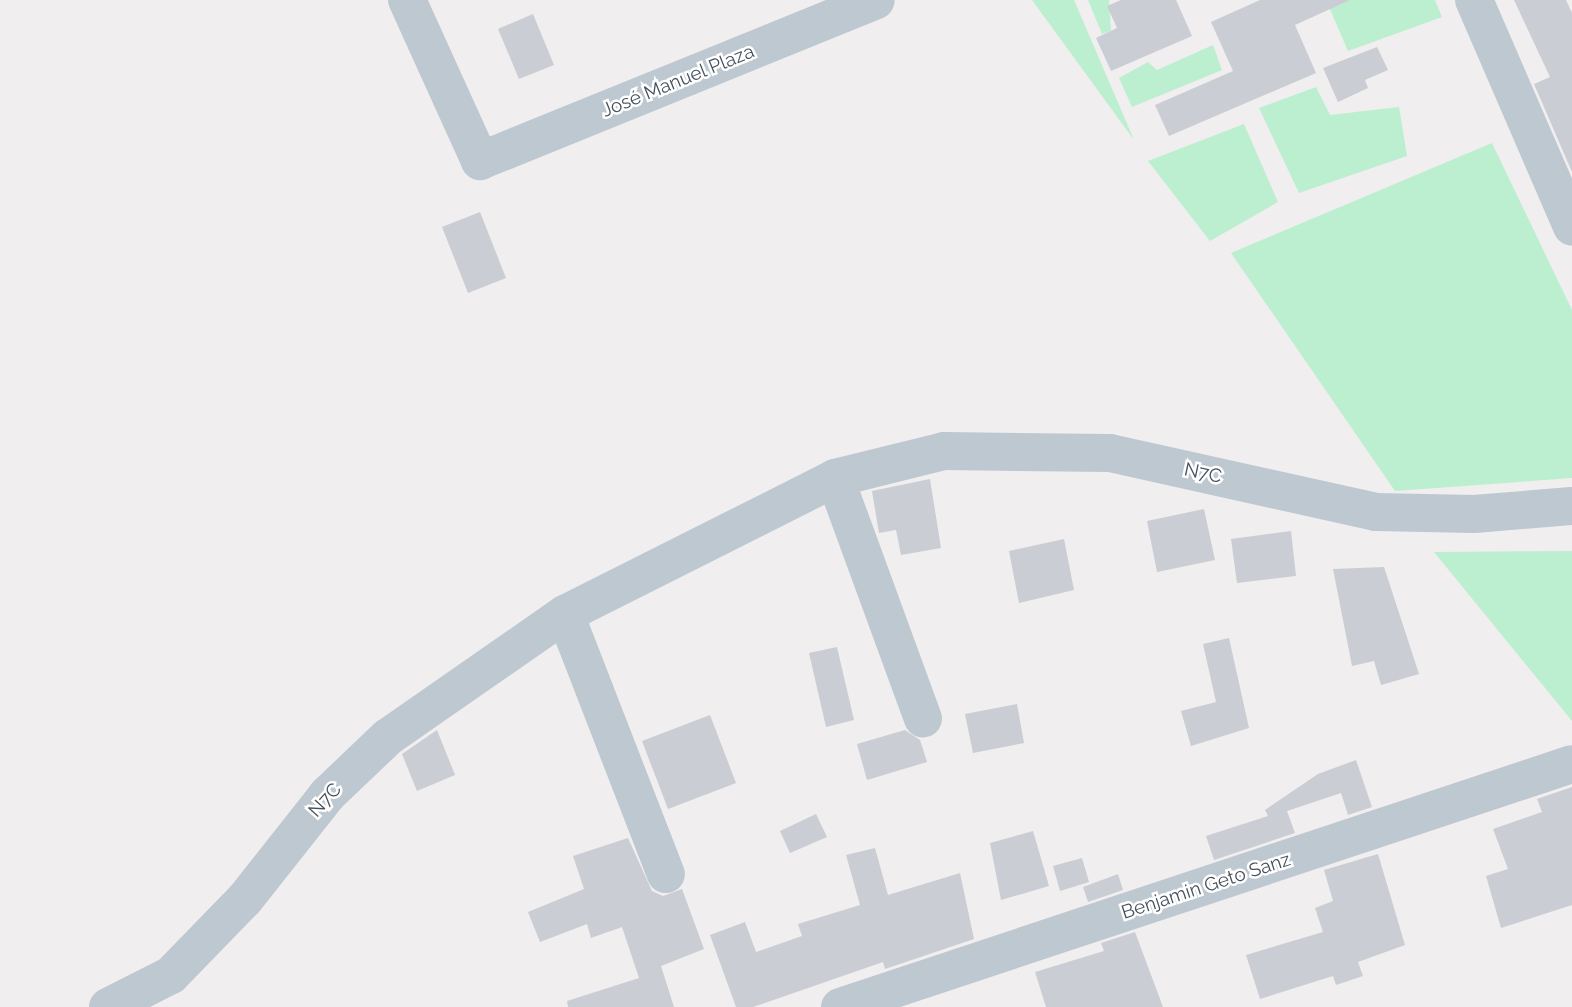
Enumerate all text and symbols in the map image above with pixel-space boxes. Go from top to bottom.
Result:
street label: José Manuel Plaza [598,40,758,122]
street label: N7C [1182,458,1224,488]
street label: N7C [304,778,346,822]
street label: Benjamin Geto Sanz [1119,848,1293,924]

